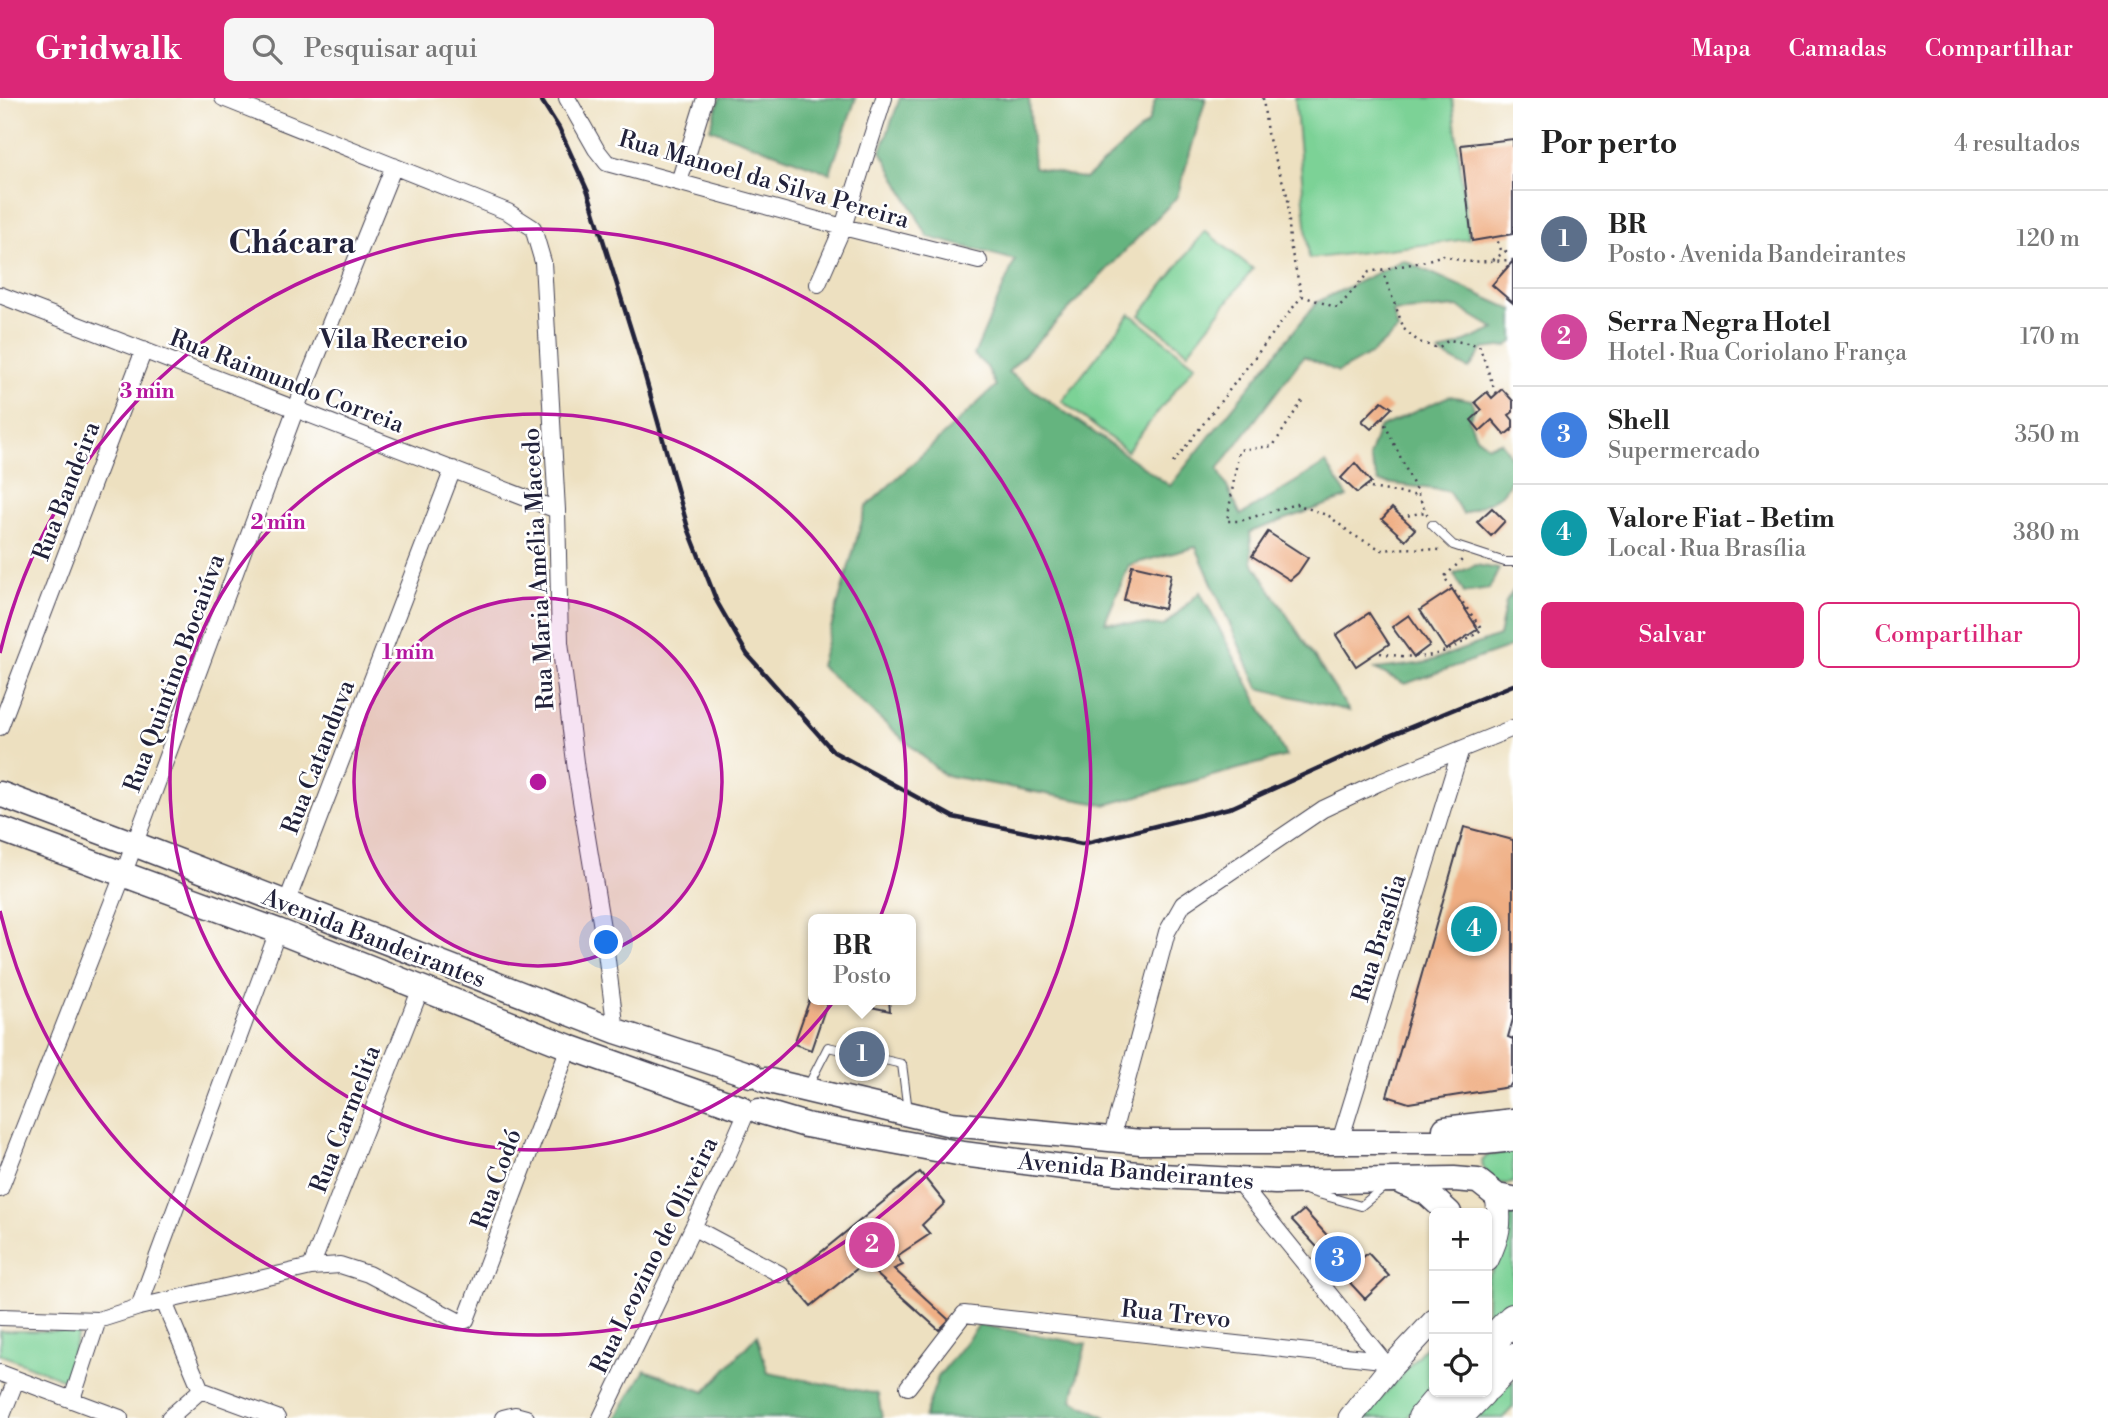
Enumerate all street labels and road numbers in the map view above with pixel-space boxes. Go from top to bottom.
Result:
street label: Rua Manoel da Silva Pereira [615,124,913,236]
street label: Rua Raimundo Correia [165,323,409,441]
street label: Rua Bandeira [27,417,108,565]
street label: Rua Maria Amélia Macedo [517,427,561,711]
street label: Rua Quintino Bocaiúva [118,549,232,797]
street label: Rua Catanduva [276,675,362,839]
street label: Rua Brasília [1346,870,1414,1006]
street label: Avenida Bandeirantes [257,882,489,995]
street label: Rua Carmelita [304,1040,388,1197]
street label: Rua Codó [465,1125,529,1234]
street label: Rua Leozino de Oliveira [585,1131,726,1379]
street label: Avenida Bandeirantes [1016,1147,1255,1197]
street label: Rua Trevo [1119,1294,1232,1336]

